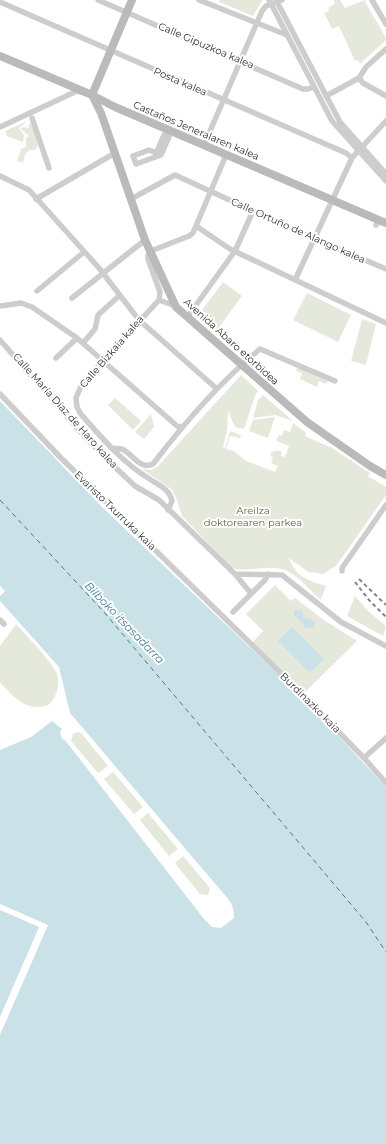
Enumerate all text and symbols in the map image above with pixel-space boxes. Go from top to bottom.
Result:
street label: Calle Gipuzkoa kalea [156,20,256,72]
street label: Posta kalea [151,65,209,99]
street label: Castaños Jeneralaren kalea [131,99,261,163]
street label: Calle Ortuño de Alango kalea [229,196,367,266]
street label: Avenida Abaro etorbidea [181,296,281,388]
street label: Calle Bizkaia kalea [77,314,147,390]
street label: Calle María Díaz de Haro kalea [10,351,120,471]
street label: Evaristo Txurruka kaia [72,469,158,553]
park label: Areilza doktorearen parkea [204,505,302,528]
water label: Bilboko itsasadarra [81,579,167,667]
street label: Burdinazko kaia [277,670,343,736]

